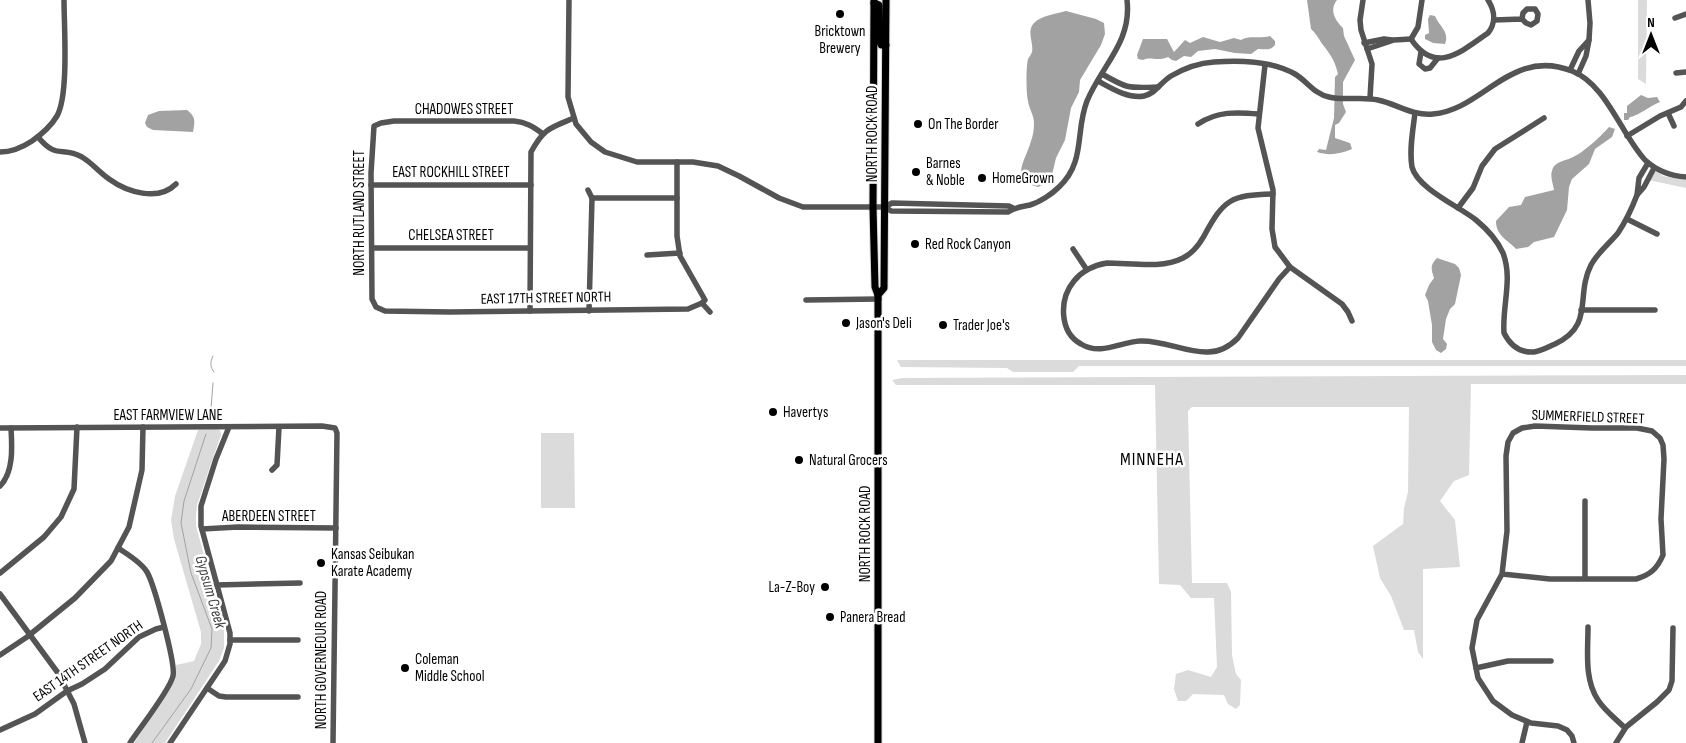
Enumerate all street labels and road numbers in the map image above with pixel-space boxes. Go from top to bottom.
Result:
street label: NORTH ROCK ROAD [863,86,882,182]
street label: CHADOWES STREET [415,100,513,119]
street label: NORTH RUTLAND STREET [350,150,369,276]
street label: EAST ROCKHILL STREET [392,163,510,182]
street label: CHELSEA STREET [408,226,494,245]
street label: EAST 17TH STREET NORTH [481,287,611,309]
street label: EAST FARMVIEW LANE [113,406,223,425]
street label: SUMMERFIELD STREET [1531,406,1645,428]
street label: NORTH ROCK ROAD [856,486,875,582]
street label: ABERDEEN STREET [221,507,316,526]
street label: NORTH GOVERNEOUR ROAD [312,591,331,729]
street label: EAST 14TH STREET NORTH [29,616,147,706]

